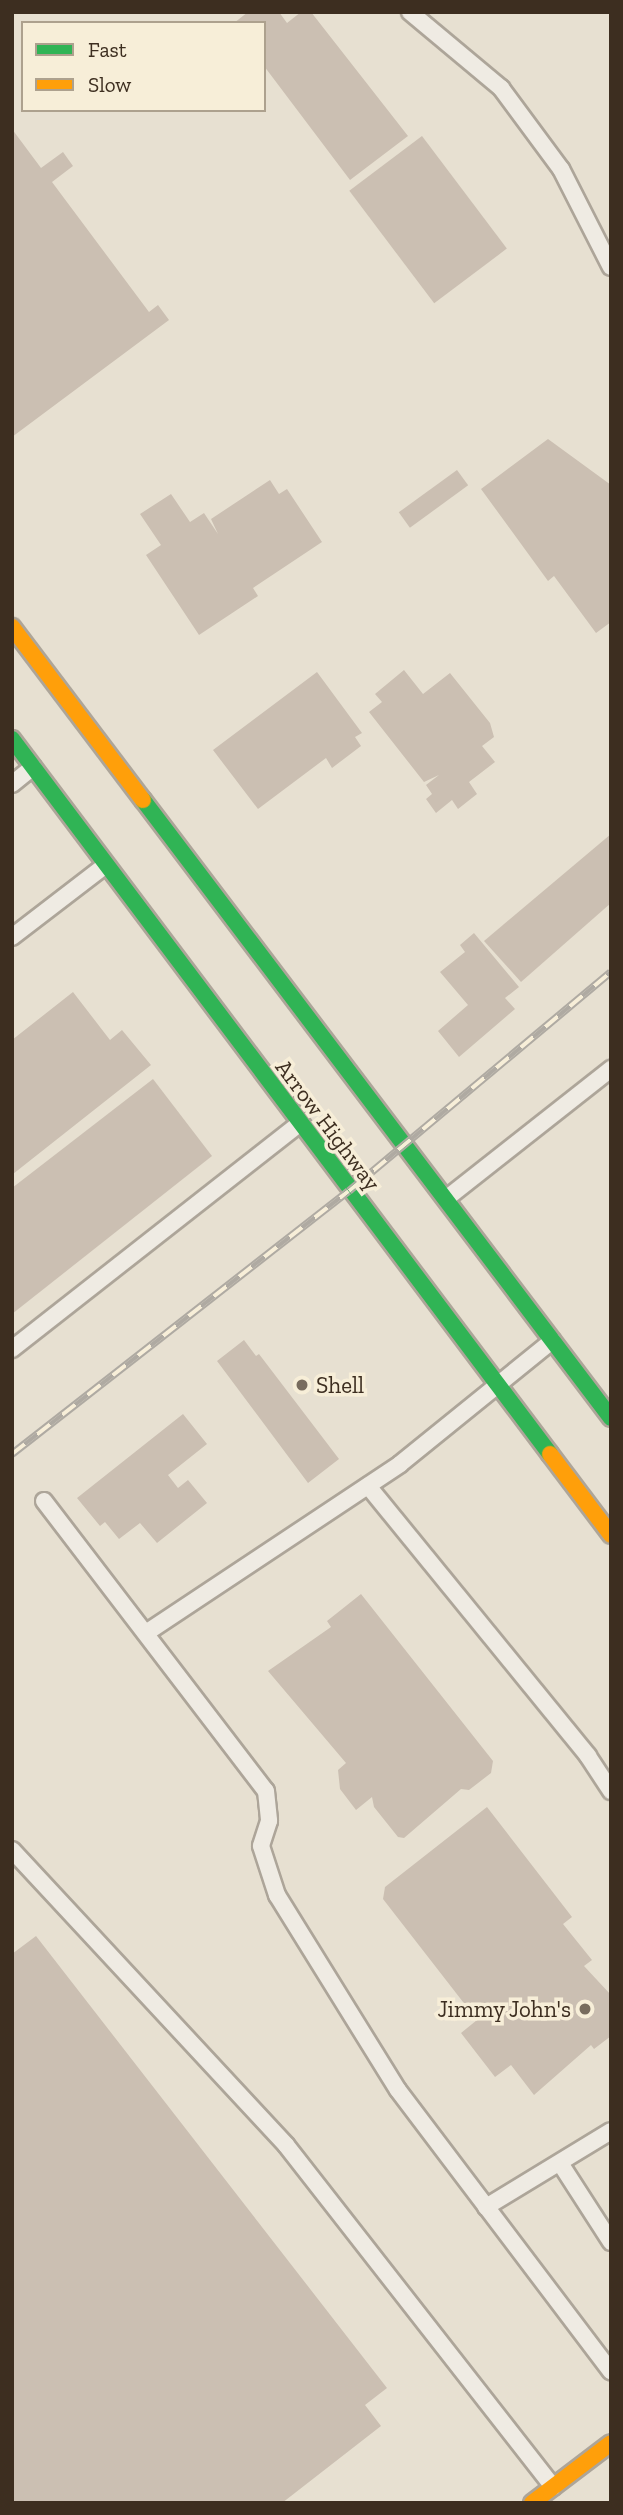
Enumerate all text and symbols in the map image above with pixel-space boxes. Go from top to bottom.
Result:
legend [21,21,266,112]
text: Fast [88,37,127,62]
text: Slow [88,72,131,97]
street label: Arrow Highway [270,1054,386,1196]
place label: Shell [316,1371,364,1399]
marker: Shell [294,1377,310,1393]
place label: Jimmy John's [436,1995,571,2023]
marker: Jimmy John's [577,2001,593,2017]

